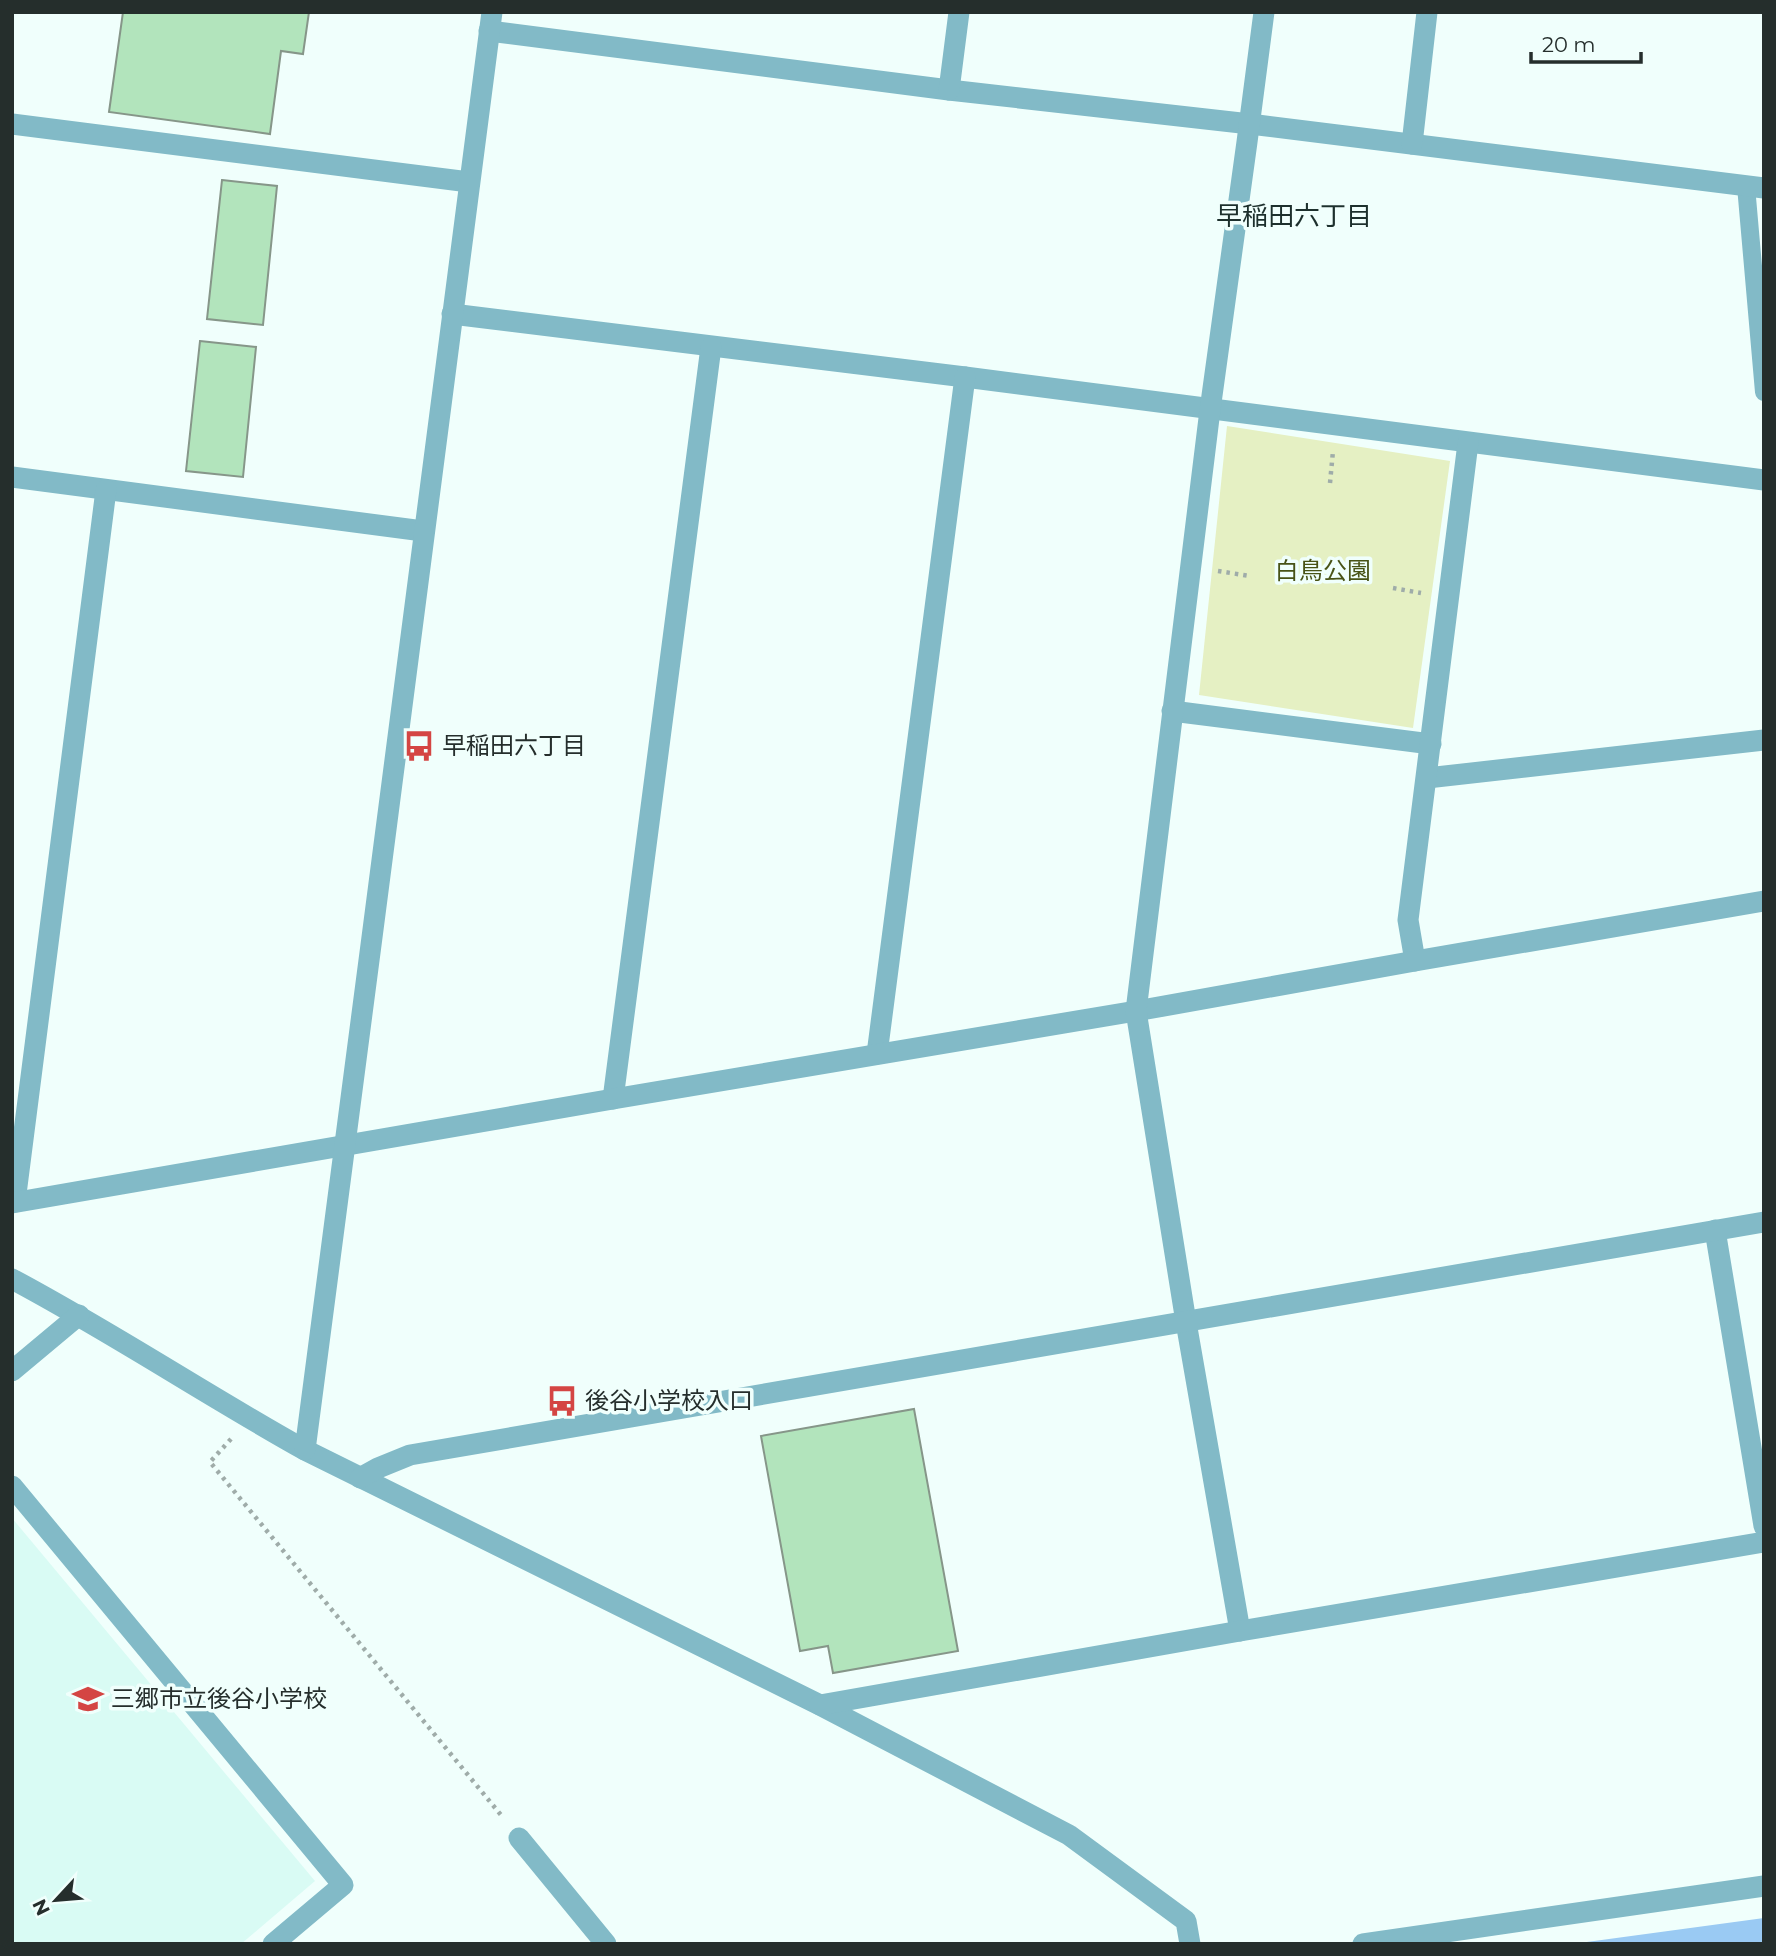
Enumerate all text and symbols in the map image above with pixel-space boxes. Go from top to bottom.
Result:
scale bar [1531,21,1641,65]
text: 20 m [1542,32,1596,57]
district label: 早稲田六丁目 [1216,200,1372,232]
park label: 白鳥公園 [1275,556,1371,585]
bus stop icon: 早稲田六丁目 [402,729,436,763]
place label: 早稲田六丁目 [442,731,586,760]
bus stop icon: 後谷小学校入口 [545,1384,579,1418]
place label: 後谷小学校入口 [585,1386,753,1415]
school or university icon: 三郷市立後谷小学校 [71,1682,105,1716]
place label: 三郷市立後谷小学校 [111,1684,327,1713]
north arrow [21,1865,91,1935]
text: N [27,1895,55,1919]

